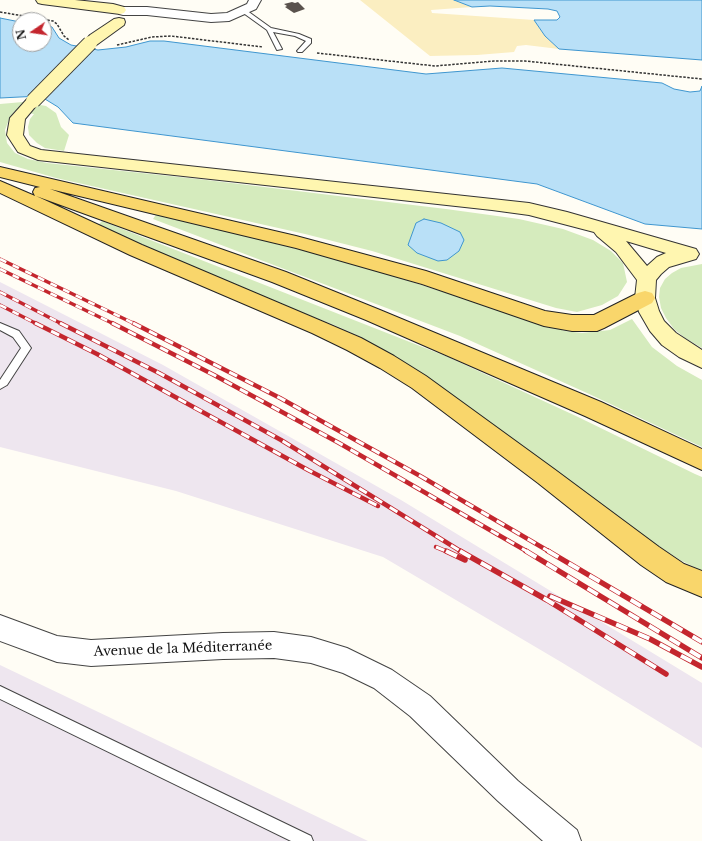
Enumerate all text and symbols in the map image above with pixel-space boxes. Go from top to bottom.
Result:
north arrow [12,12,52,52]
text: N [13,28,29,41]
street label: Avenue de la Méditerranée [93,638,273,660]

